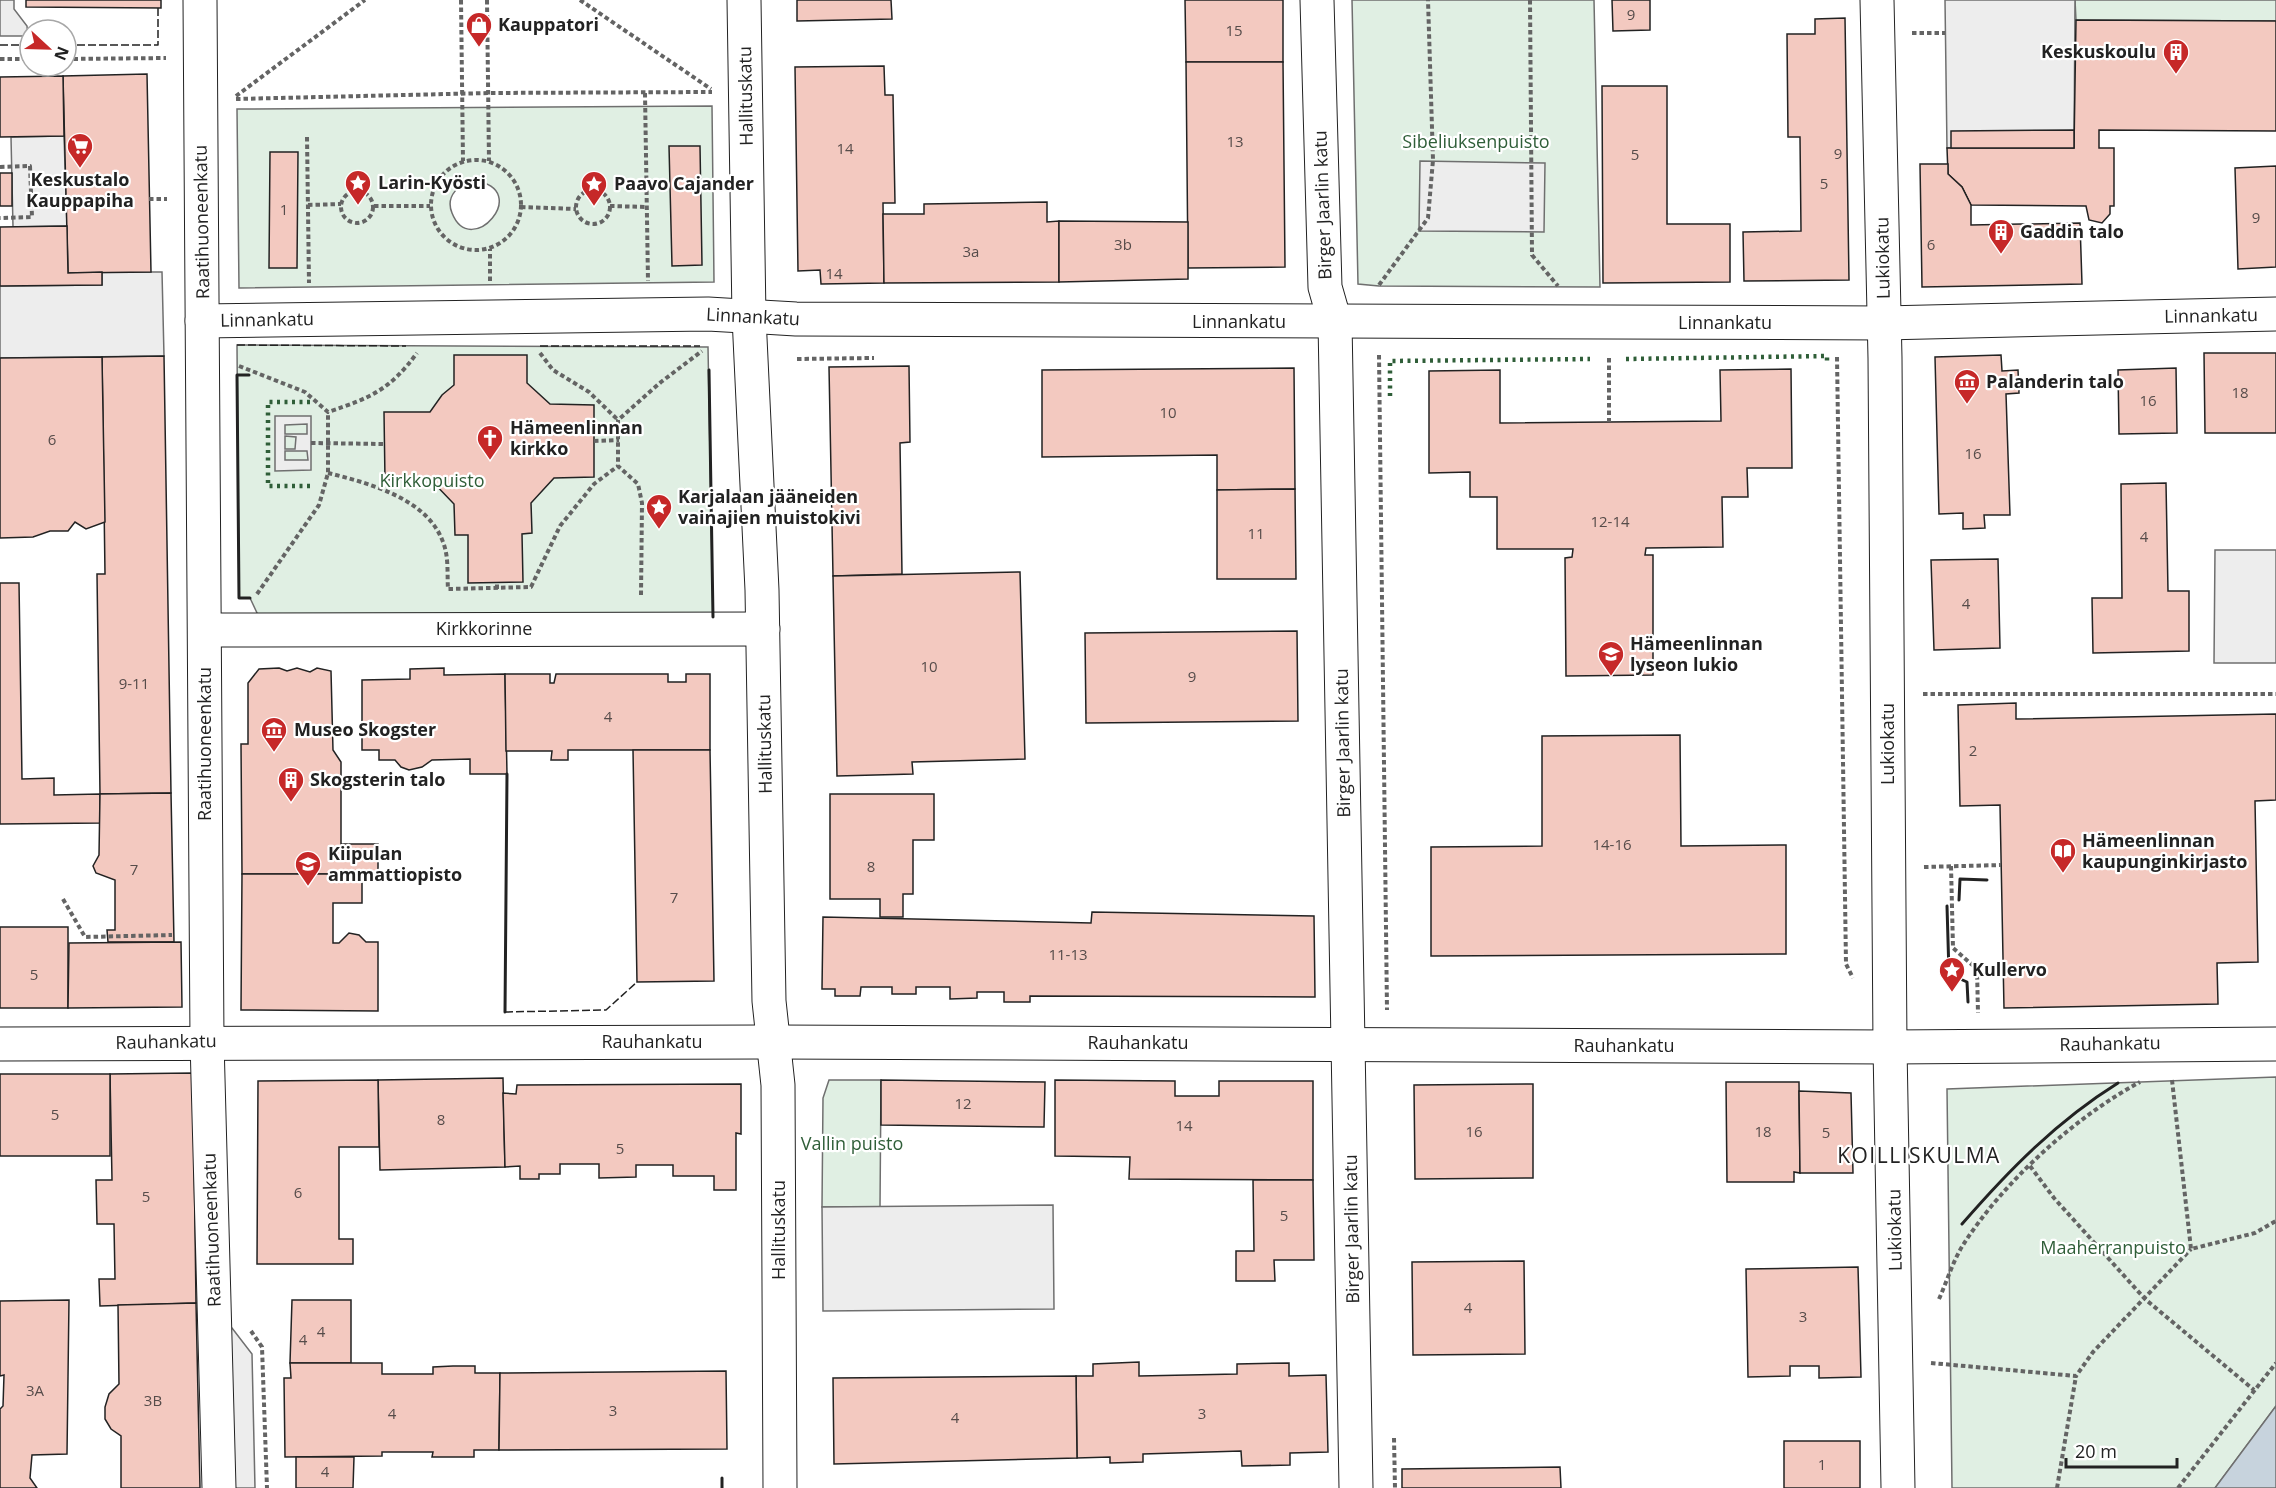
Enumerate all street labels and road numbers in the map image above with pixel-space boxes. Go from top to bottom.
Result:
street label: Hallituskatu [732,46,758,146]
street label: Birger Jaarlin katu [1307,130,1337,280]
street label: Raatihuoneenkatu [188,145,214,299]
street label: Lukiokatu [1869,217,1895,299]
street label: Linnankatu [705,302,801,330]
street label: Linnankatu [2164,302,2258,328]
street label: Linnankatu [220,306,314,332]
street label: Linnankatu [1192,309,1286,333]
street label: Linnankatu [1678,310,1772,334]
street label: Kirkkorinne [436,616,532,640]
street label: Raatihuoneenkatu [192,667,216,821]
street label: Birger Jaarlin katu [1329,668,1355,818]
street label: Hallituskatu [751,694,777,794]
street label: Lukiokatu [1875,703,1899,785]
street label: Rauhankatu [115,1028,217,1054]
street label: Rauhankatu [601,1029,703,1053]
street label: Rauhankatu [1087,1030,1189,1054]
street label: Rauhankatu [2059,1030,2161,1056]
street label: Rauhankatu [1573,1033,1675,1057]
street label: Raatihuoneenkatu [196,1153,226,1308]
street label: Birger Jaarlin katu [1338,1154,1364,1304]
street label: Hallituskatu [766,1180,790,1280]
street label: Lukiokatu [1881,1189,1907,1271]

